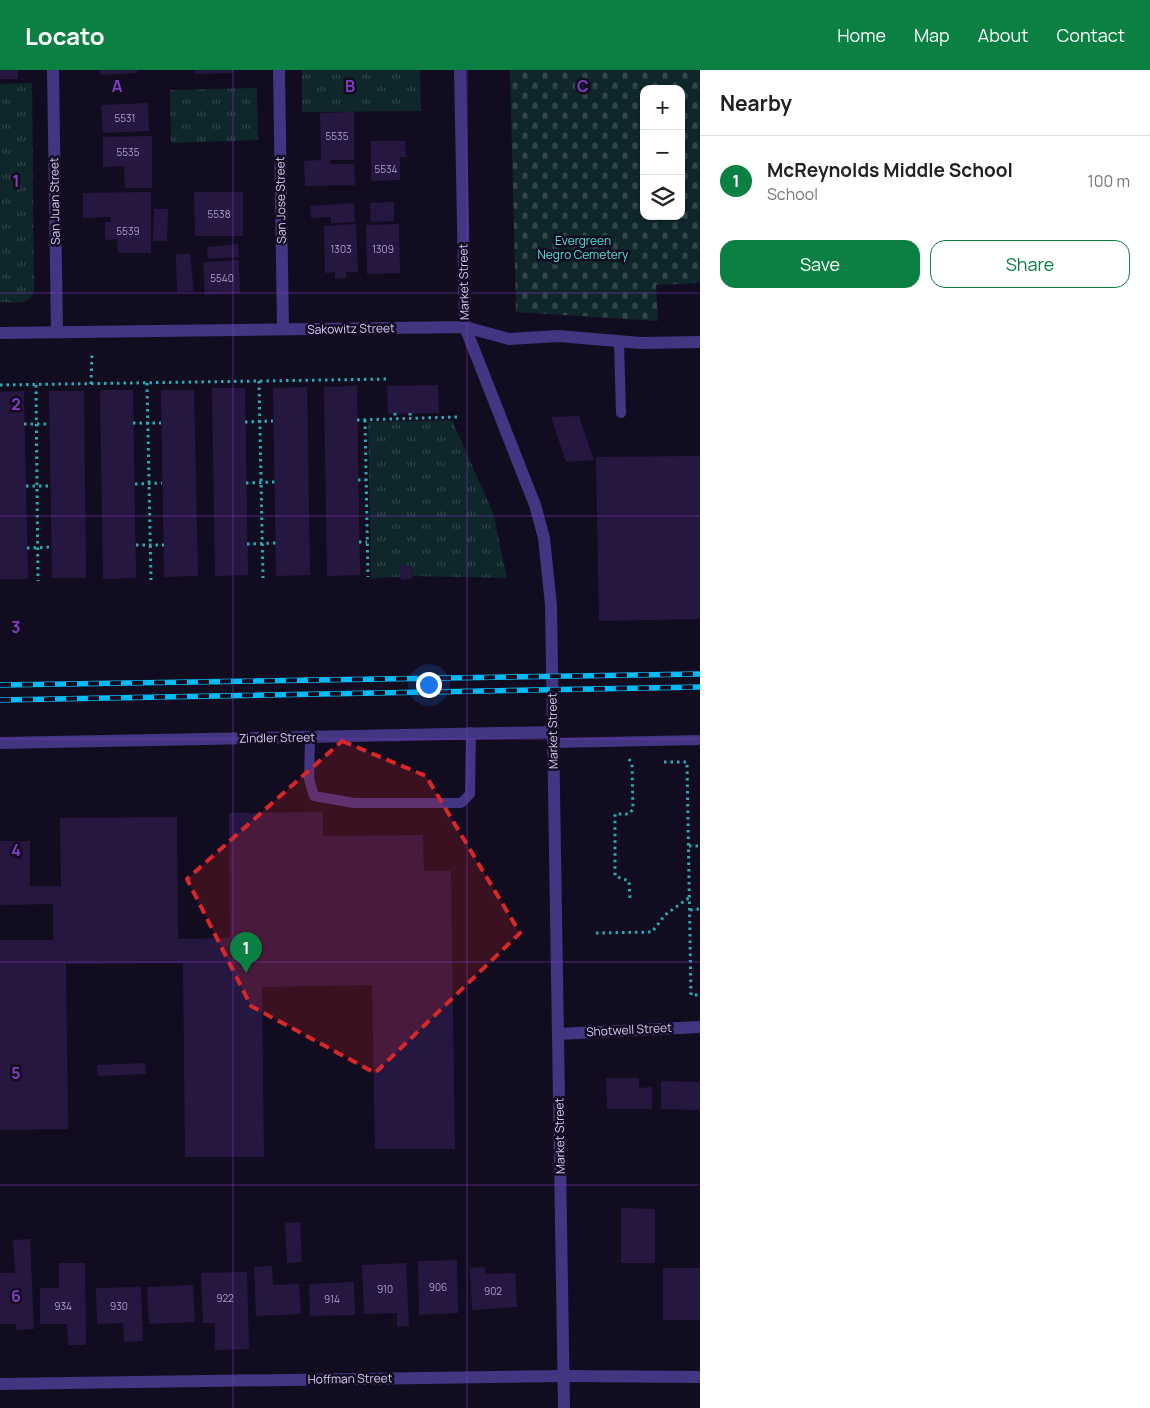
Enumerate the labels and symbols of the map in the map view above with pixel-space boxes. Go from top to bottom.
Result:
text: A [112,75,123,97]
text: B [345,75,355,97]
text: C [577,75,589,97]
house number: 5531 [115,111,135,125]
house number: 5535 [326,129,349,143]
house number: 5535 [117,145,140,159]
street label: San Jose Street [271,156,290,244]
street label: San Juan Street [45,157,64,245]
house number: 5534 [375,162,398,176]
text: 1 [12,170,20,192]
house number: 5538 [208,207,231,221]
house number: 5539 [116,224,140,238]
park label: Evergreen Negro Cemetery [538,232,629,263]
house number: 1303 [330,242,352,256]
house number: 1309 [372,242,394,256]
street label: Market Street [454,243,473,320]
house number: 5540 [210,271,234,285]
street label: Sakowitz Street [307,319,395,338]
text: 2 [11,393,21,415]
text: 3 [11,616,21,638]
your location [416,672,442,698]
street label: Market Street [543,692,562,769]
street label: Zindler Street [239,728,315,747]
text: 4 [11,839,21,861]
pin: 1 [230,932,262,973]
street label: Shotwell Street [586,1019,672,1040]
text: 5 [11,1062,21,1084]
street label: Market Street [550,1097,569,1174]
house number: 906 [429,1280,447,1294]
house number: 910 [377,1282,393,1296]
house number: 902 [484,1284,502,1298]
text: 6 [11,1285,21,1307]
house number: 922 [216,1291,234,1305]
house number: 914 [324,1292,340,1306]
house number: 934 [54,1299,72,1313]
house number: 930 [110,1299,128,1313]
street label: Hoffman Street [307,1369,393,1388]

